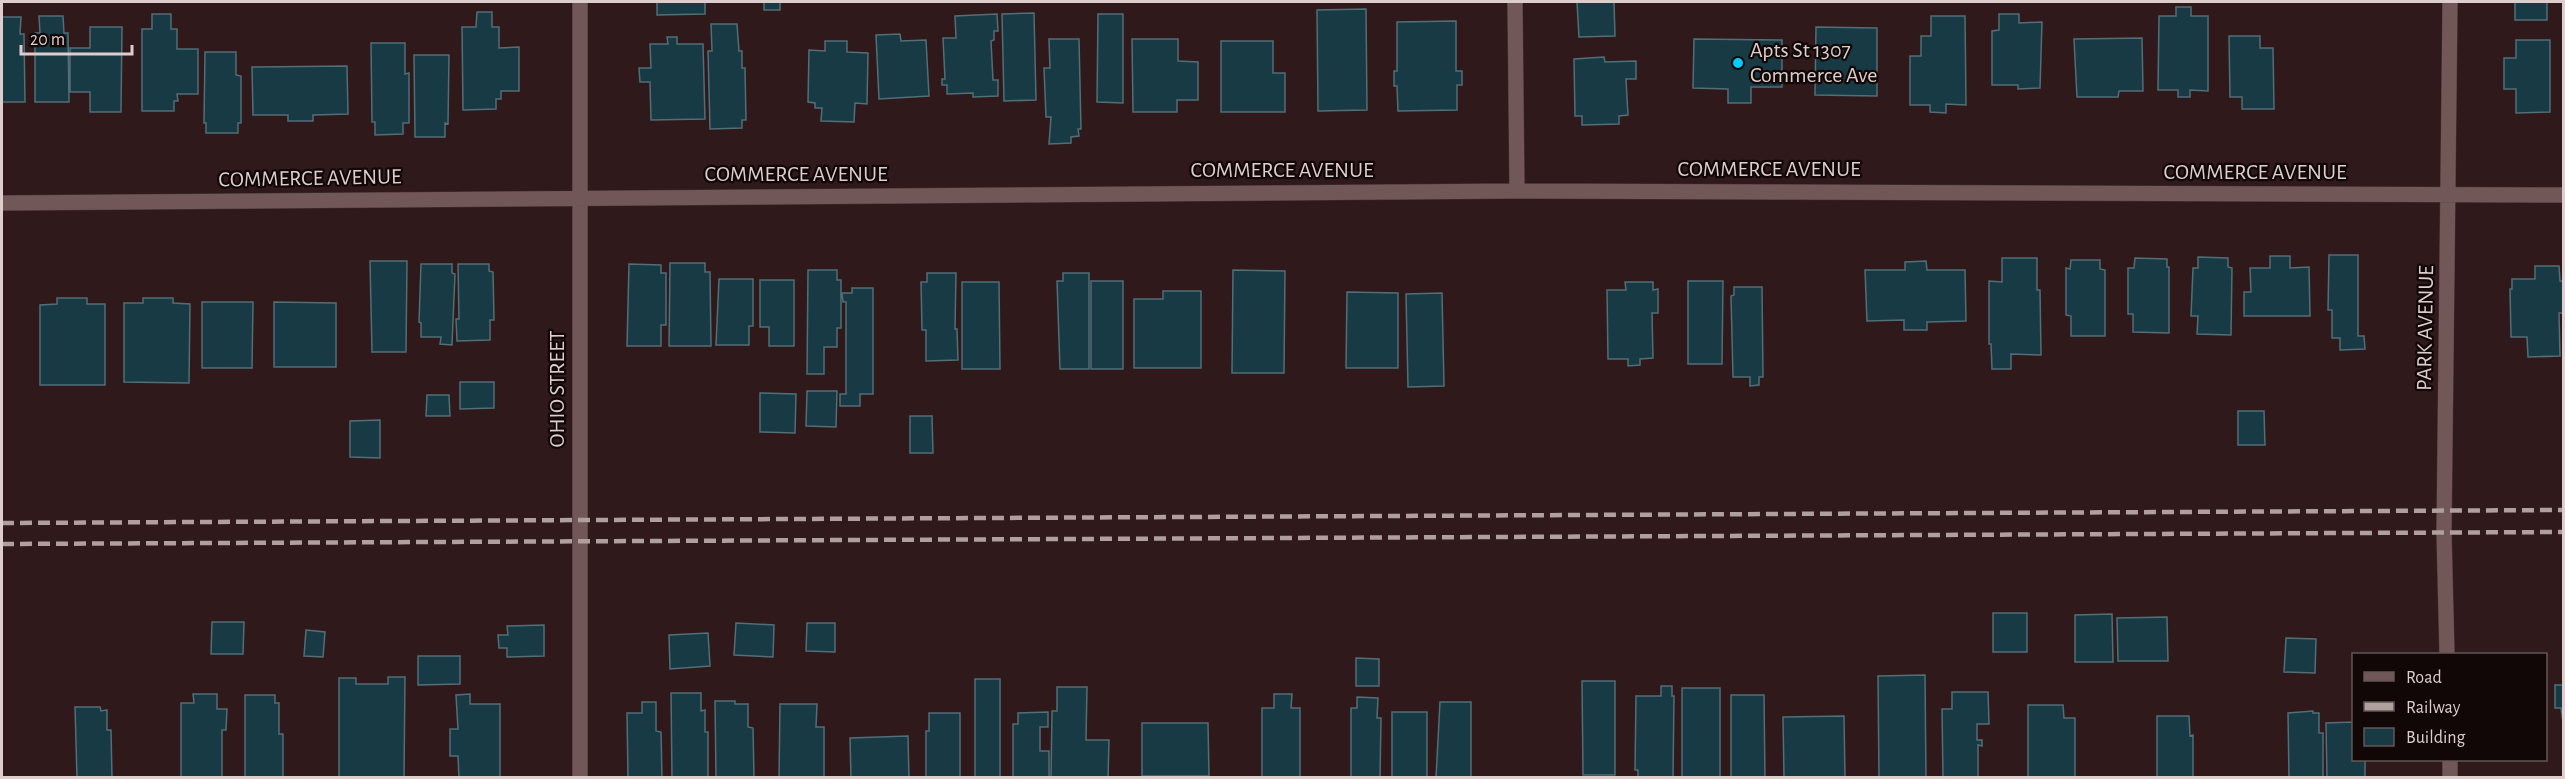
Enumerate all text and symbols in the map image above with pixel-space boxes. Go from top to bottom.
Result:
scale bar [21,18,132,56]
text: 20 m [30,31,65,49]
place label: Apts St 1307 Commerce Ave [1750,39,1877,86]
marker: Apts St 1307 Commerce Ave [1731,56,1745,70]
street label: COMMERCE AVENUE [1677,158,1861,180]
street label: COMMERCE AVENUE [1190,159,1374,181]
street label: COMMERCE AVENUE [2163,161,2347,183]
street label: COMMERCE AVENUE [704,163,888,185]
street label: COMMERCE AVENUE [218,165,402,191]
street label: PARK AVENUE [2413,265,2437,391]
street label: OHIO STREET [546,330,568,448]
legend [2352,653,2547,761]
text: Road [2406,669,2442,687]
text: Railway [2406,699,2461,717]
text: Building [2406,729,2466,747]

